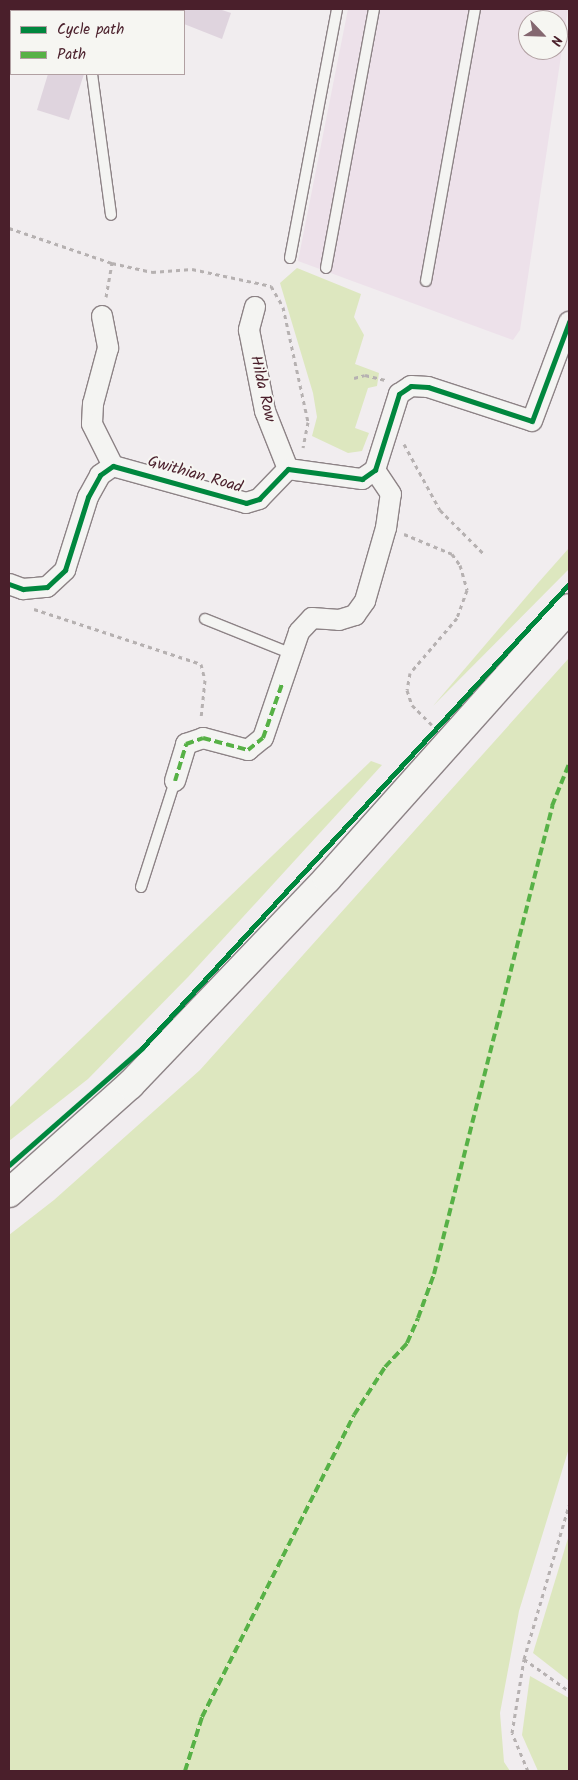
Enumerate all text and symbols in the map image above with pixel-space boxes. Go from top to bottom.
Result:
legend [10,10,185,75]
north arrow [518,10,568,60]
text: Cycle path [57,18,124,42]
text: N [544,32,568,49]
text: Path [57,43,86,67]
street label: Hilda Row [245,354,279,424]
street label: Gwithian Road [146,452,244,498]

